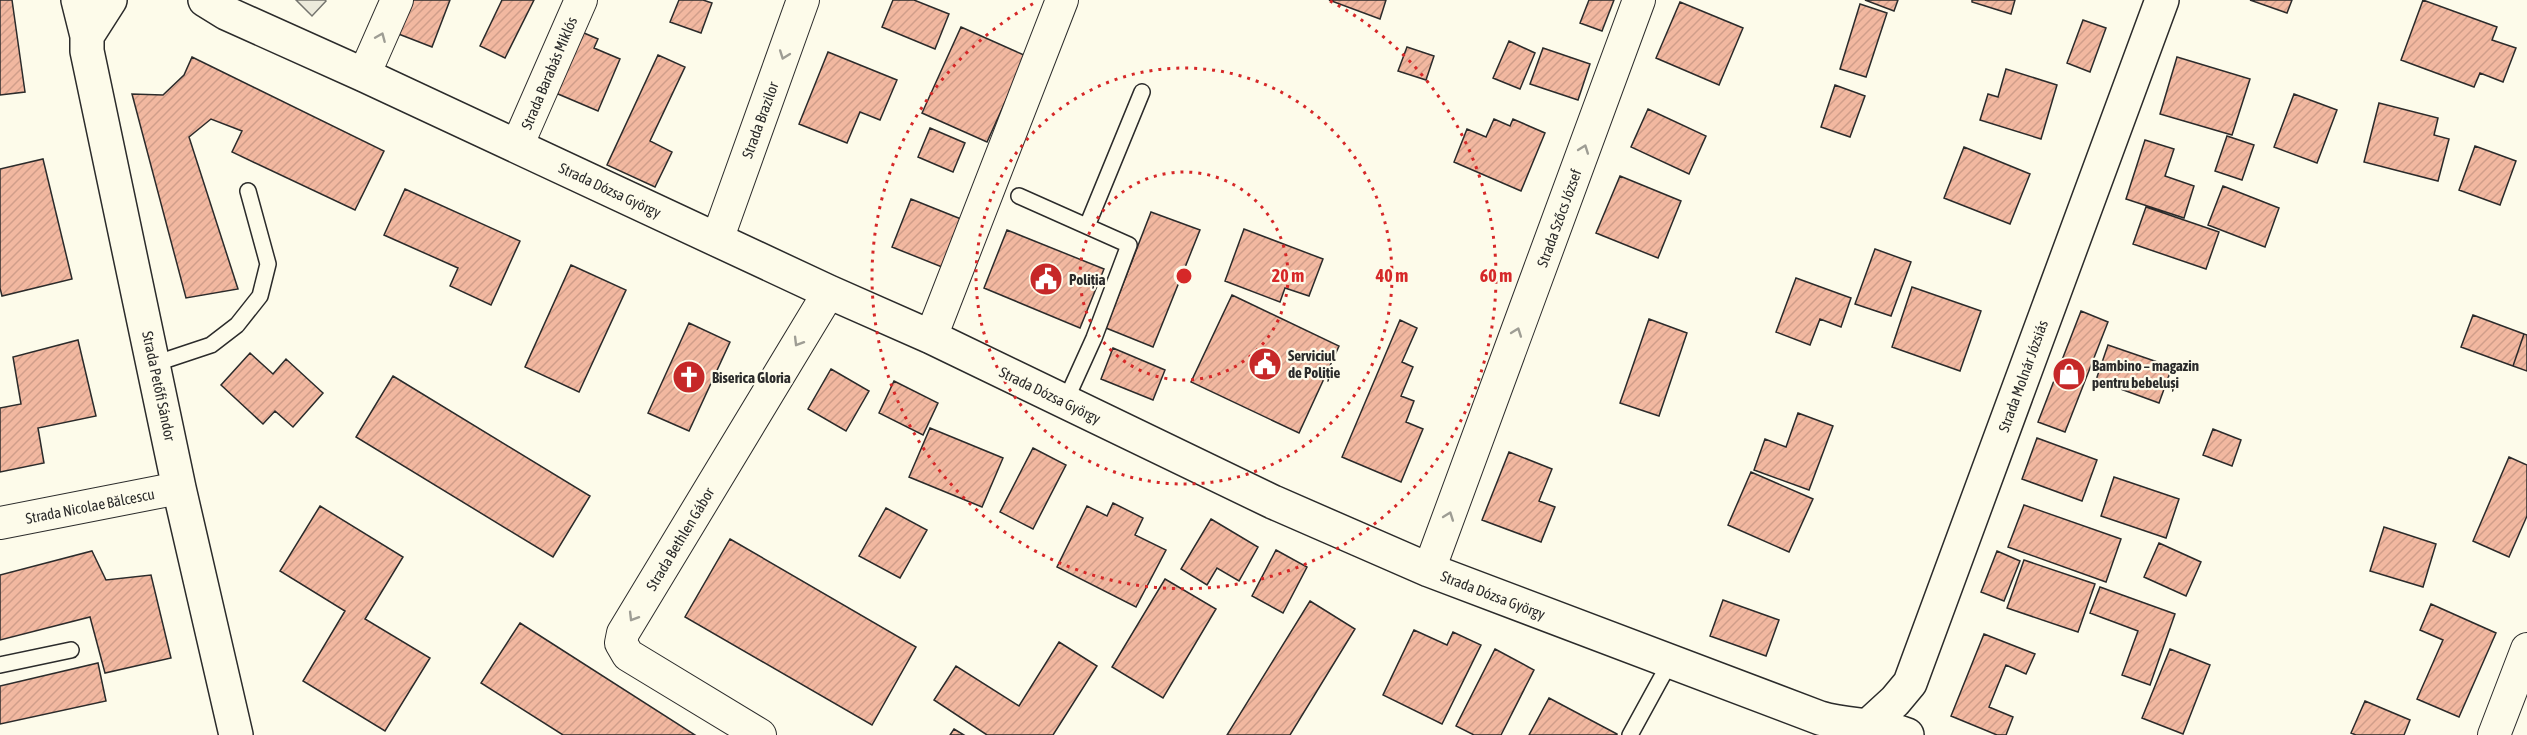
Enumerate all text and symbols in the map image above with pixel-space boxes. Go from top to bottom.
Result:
street label: Strada Barabás Miklós [518,14,580,132]
one-way arrow [374,33,386,44]
one-way arrow [778,49,791,60]
street label: Strada Brazilor [738,79,782,161]
one-way arrow [1576,145,1589,155]
street label: Strada Dózsa György [556,159,664,221]
street label: Strada Szőcs József [1533,167,1585,269]
public building icon: Poliția [1028,261,1064,297]
text: 20 m [1272,265,1304,286]
text: 40 m [1375,265,1408,286]
text: 60 m [1480,265,1512,286]
centre of rings [1174,266,1194,286]
place label: Poliția [1069,271,1105,289]
street label: Strada Molnár Józsiás [1995,318,2051,434]
one-way arrow [1509,328,1522,338]
street label: Strada Petőfi Sándor [139,330,179,443]
one-way arrow [794,336,805,346]
public building icon: Serviciul de Poliție [1247,346,1283,382]
place label: Serviciul de Poliție [1288,347,1340,382]
shop icon: Bambino – magazin pentru bebeluși [2051,356,2087,392]
place label: Bambino – magazin pentru bebeluși [2092,357,2199,392]
church icon: Biserica Gloria [671,359,707,395]
street label: Strada Dózsa György [997,363,1103,427]
place label: Biserica Gloria [712,369,791,386]
street label: Strada Bethlen Gábor [643,484,718,593]
street label: Strada Nicolae Bălcescu [24,485,156,527]
one-way arrow [1442,511,1455,521]
street label: Strada Dózsa György [1438,567,1548,623]
one-way arrow [628,611,640,621]

